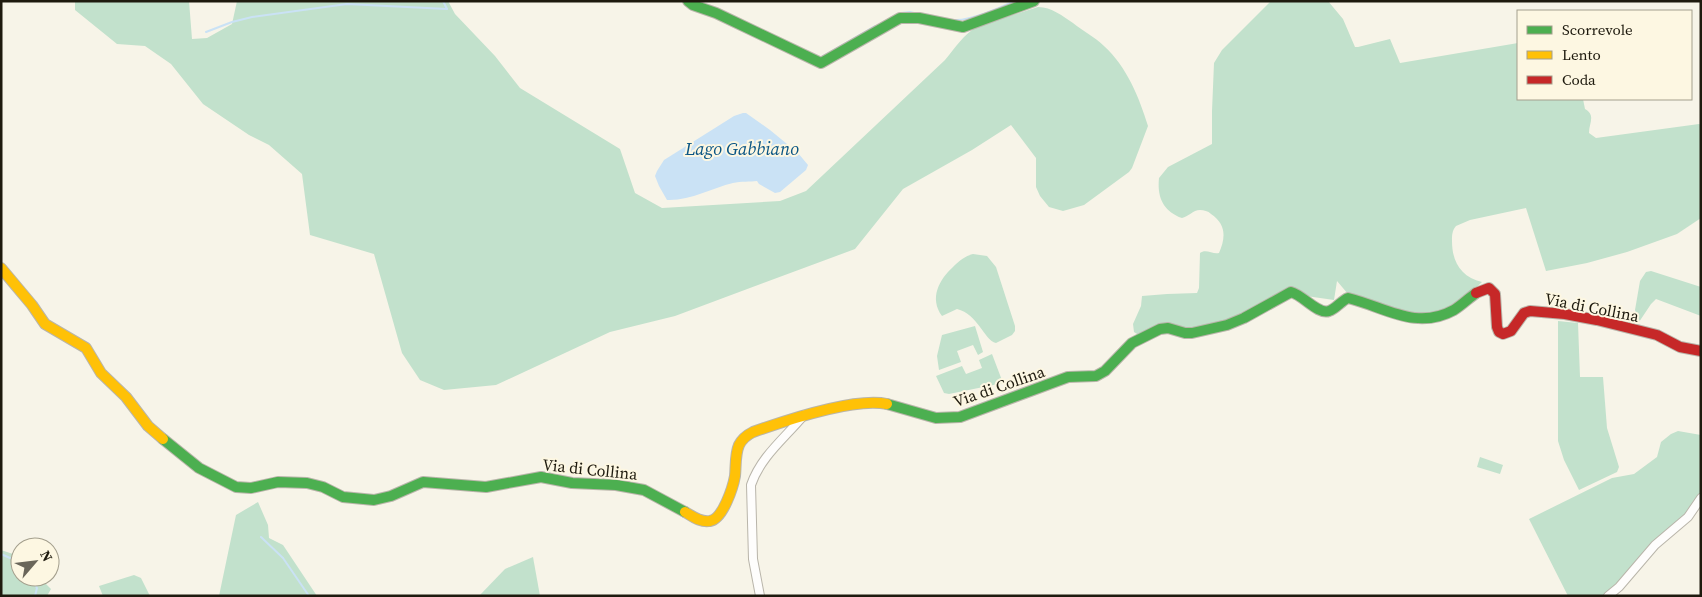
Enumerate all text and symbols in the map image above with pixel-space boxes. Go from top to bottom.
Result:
legend [1517,10,1692,100]
text: Scorrevole [1562,19,1633,40]
text: Lento [1562,44,1601,65]
text: Coda [1562,69,1596,90]
water label: Lago Gabbiano [684,136,799,161]
street label: Via di Collina [1543,287,1642,327]
street label: Via di Collina [950,360,1048,412]
street label: Via di Collina [541,453,639,485]
north arrow [10,537,60,587]
text: N [35,547,58,565]

